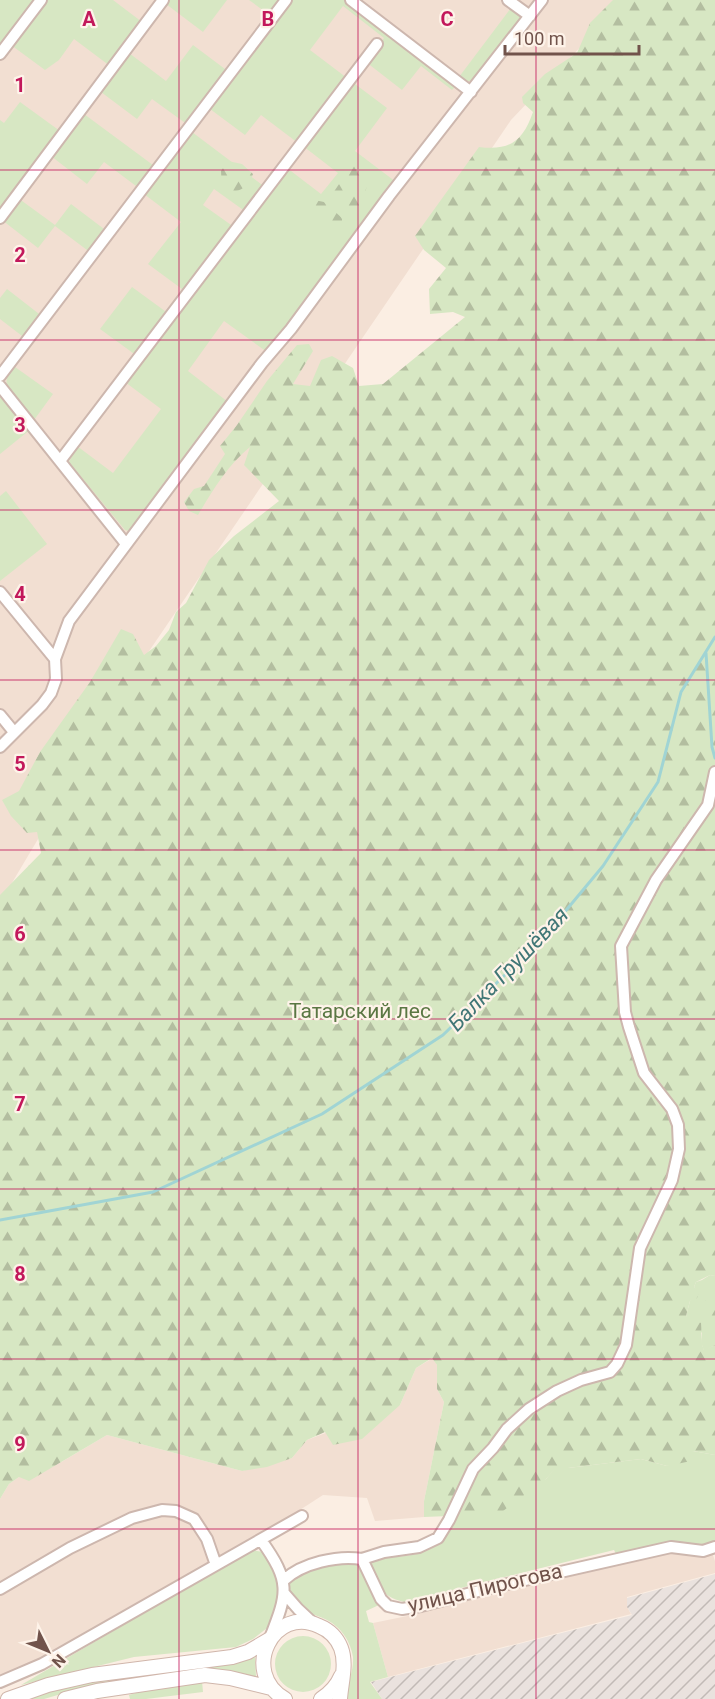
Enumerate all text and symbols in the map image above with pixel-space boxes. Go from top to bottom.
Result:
text: A [82,7,96,31]
text: B [262,7,274,31]
text: C [440,7,454,31]
scale bar [505,18,638,56]
text: 100 m [514,28,565,49]
text: 1 [14,73,26,97]
text: 2 [14,243,26,267]
text: 3 [14,413,26,437]
text: 4 [14,582,26,606]
text: 5 [14,752,26,776]
water label: Балка Грушёвая [443,902,573,1036]
text: 6 [14,922,26,946]
park label: Татарский лес [289,999,431,1023]
text: 7 [14,1092,26,1116]
text: 8 [14,1262,26,1286]
text: 9 [14,1432,26,1456]
street label: улица Пирогова [405,1559,565,1617]
north arrow [18,1621,78,1681]
text: N [48,1650,69,1671]

